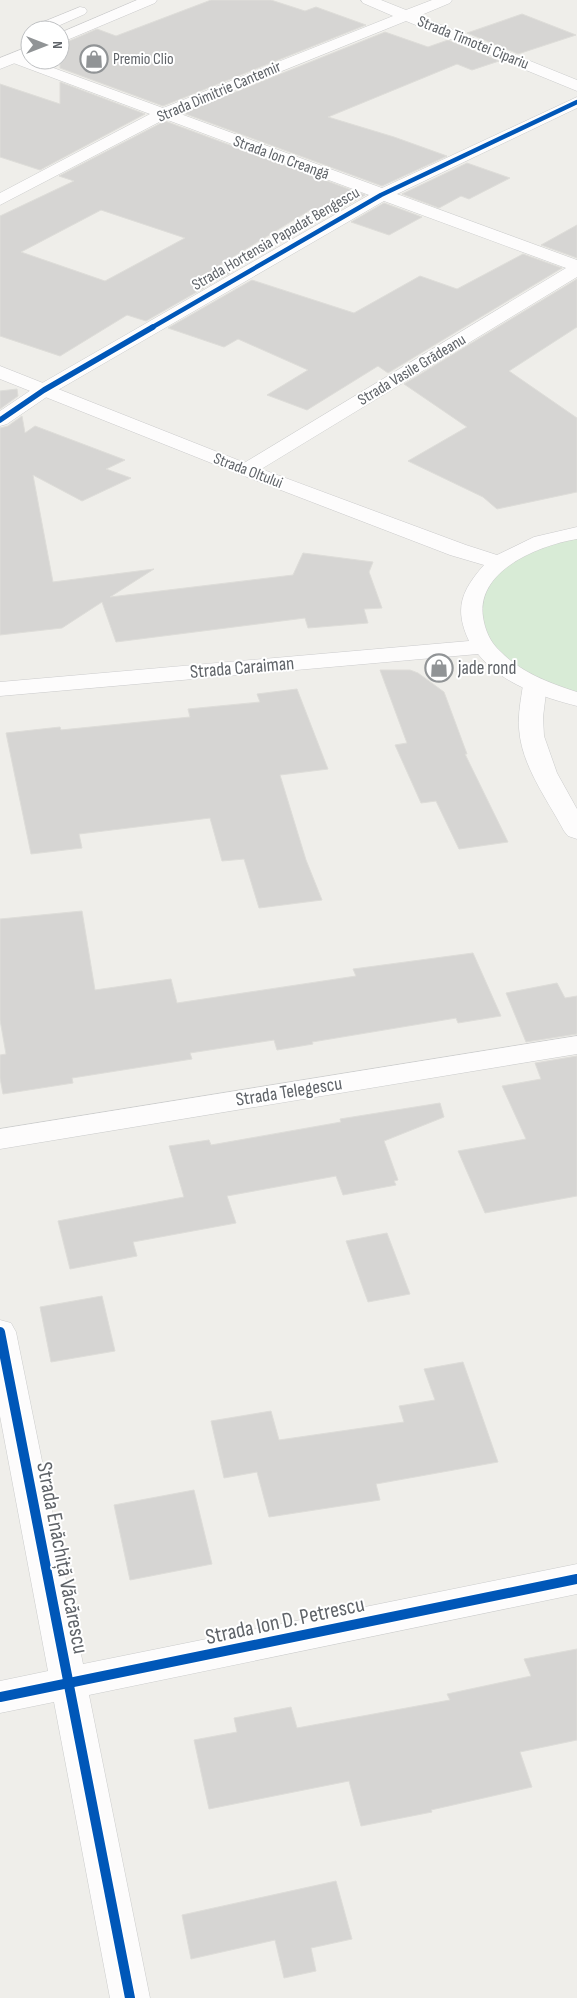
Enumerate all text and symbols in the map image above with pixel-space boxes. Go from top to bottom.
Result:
street label: Strada Timotei Cipariu [415,12,531,74]
north arrow [20,20,70,70]
text: N [49,41,66,49]
shop icon: Premio Clio [79,44,109,74]
place label: Premio Clio [113,50,174,69]
street label: Strada Dimitrie Cantemir [154,57,284,127]
street label: Strada Ion Creangă [230,132,332,184]
street label: Strada Hortensia Papadat Bengescu [189,183,363,295]
street label: Strada Vasile Grădeanu [355,330,469,410]
street label: Strada Oltului [211,449,285,493]
street label: Strada Caraiman [189,652,295,684]
shop icon: jade rond [424,653,454,683]
place label: jade rond [457,657,516,680]
street label: Strada Telegescu [234,1072,344,1112]
street label: Strada Enăchiță Văcărescu [30,1460,94,1656]
street label: Strada Ion D. Petrescu [203,1591,367,1651]

